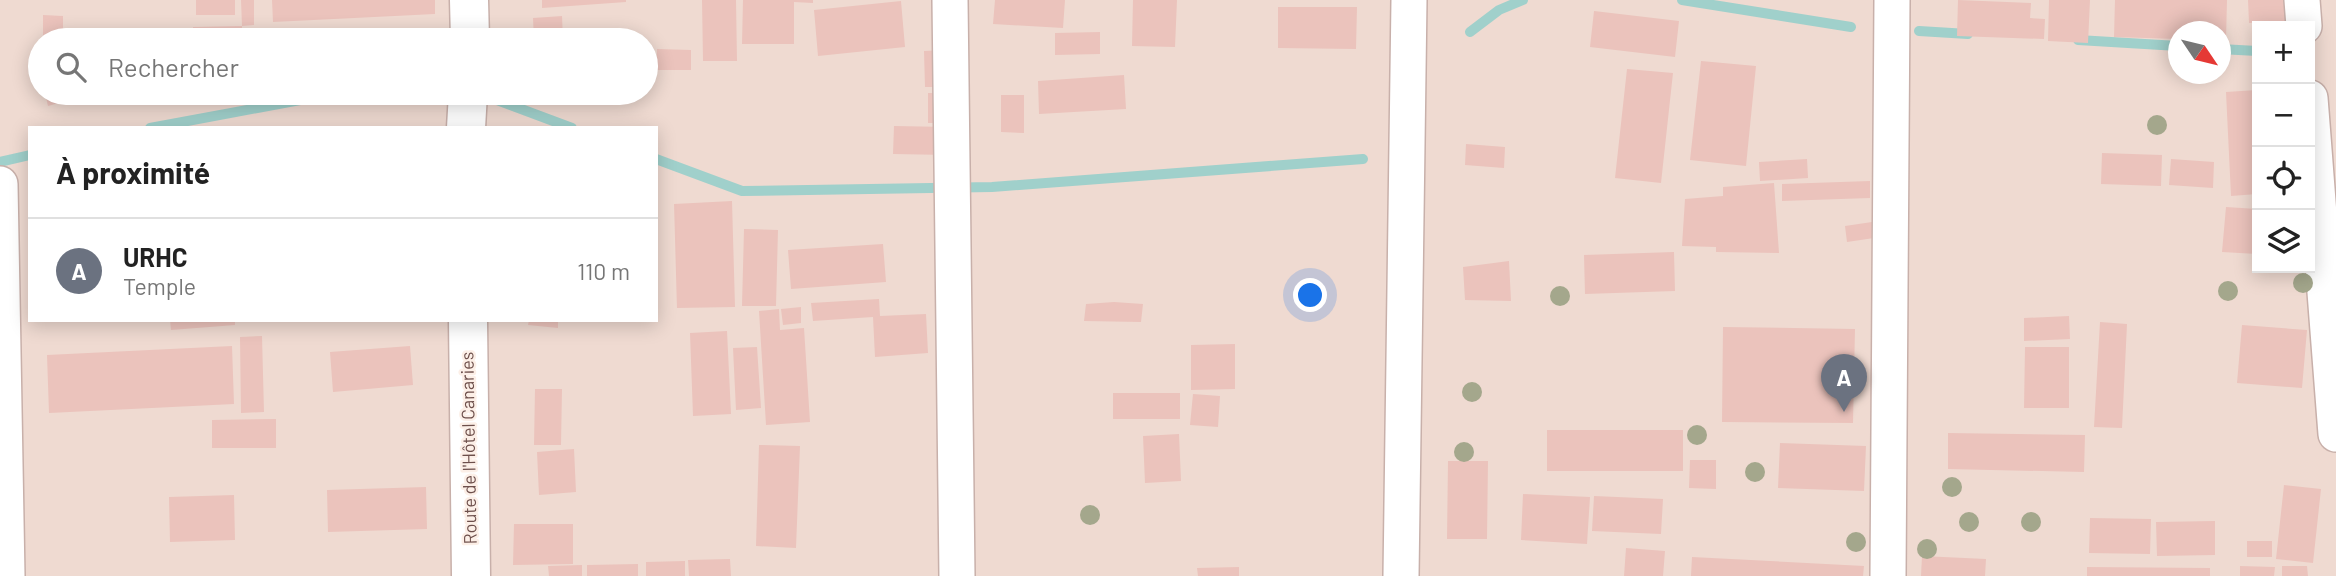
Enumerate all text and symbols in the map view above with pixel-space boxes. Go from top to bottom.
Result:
north arrow [2168,21,2231,84]
map controls [2252,21,2315,273]
button: + [2252,21,2315,84]
search box [28,28,658,105]
icon: search [52,48,90,86]
text: Rechercher [108,51,239,82]
button: − [2252,84,2315,147]
button: locate [2252,147,2315,210]
text: À proximité [56,154,210,190]
button: layers [2252,210,2315,273]
text: URHC [123,241,187,272]
text: A [71,257,87,285]
text: 110 m [577,257,630,285]
text: Temple [123,272,196,300]
your location [1293,278,1327,312]
street label: Route de l'Hôtel Canaries [455,352,481,544]
pin: A [1821,354,1867,412]

